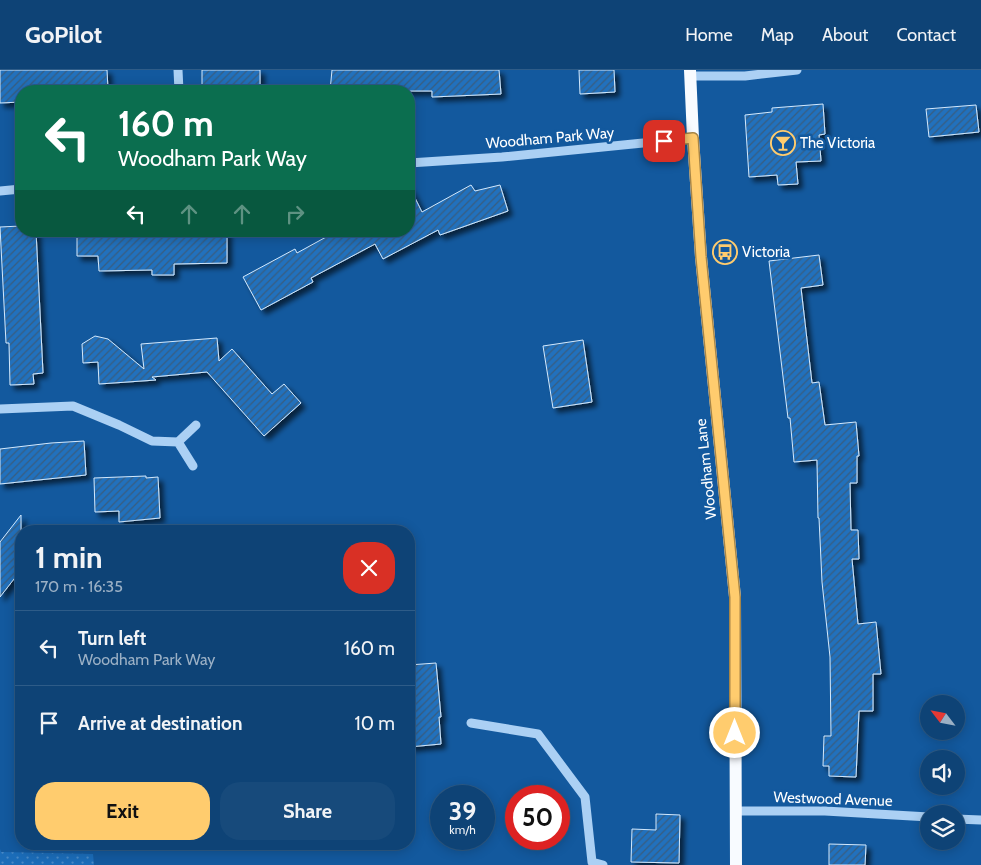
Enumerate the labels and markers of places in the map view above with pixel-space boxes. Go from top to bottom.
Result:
pin [643,120,685,162]
bar icon: The Victoria [770,130,796,156]
place label: The Victoria [800,134,876,152]
bus stop icon: Victoria [712,239,738,265]
place label: Victoria [742,243,791,261]

